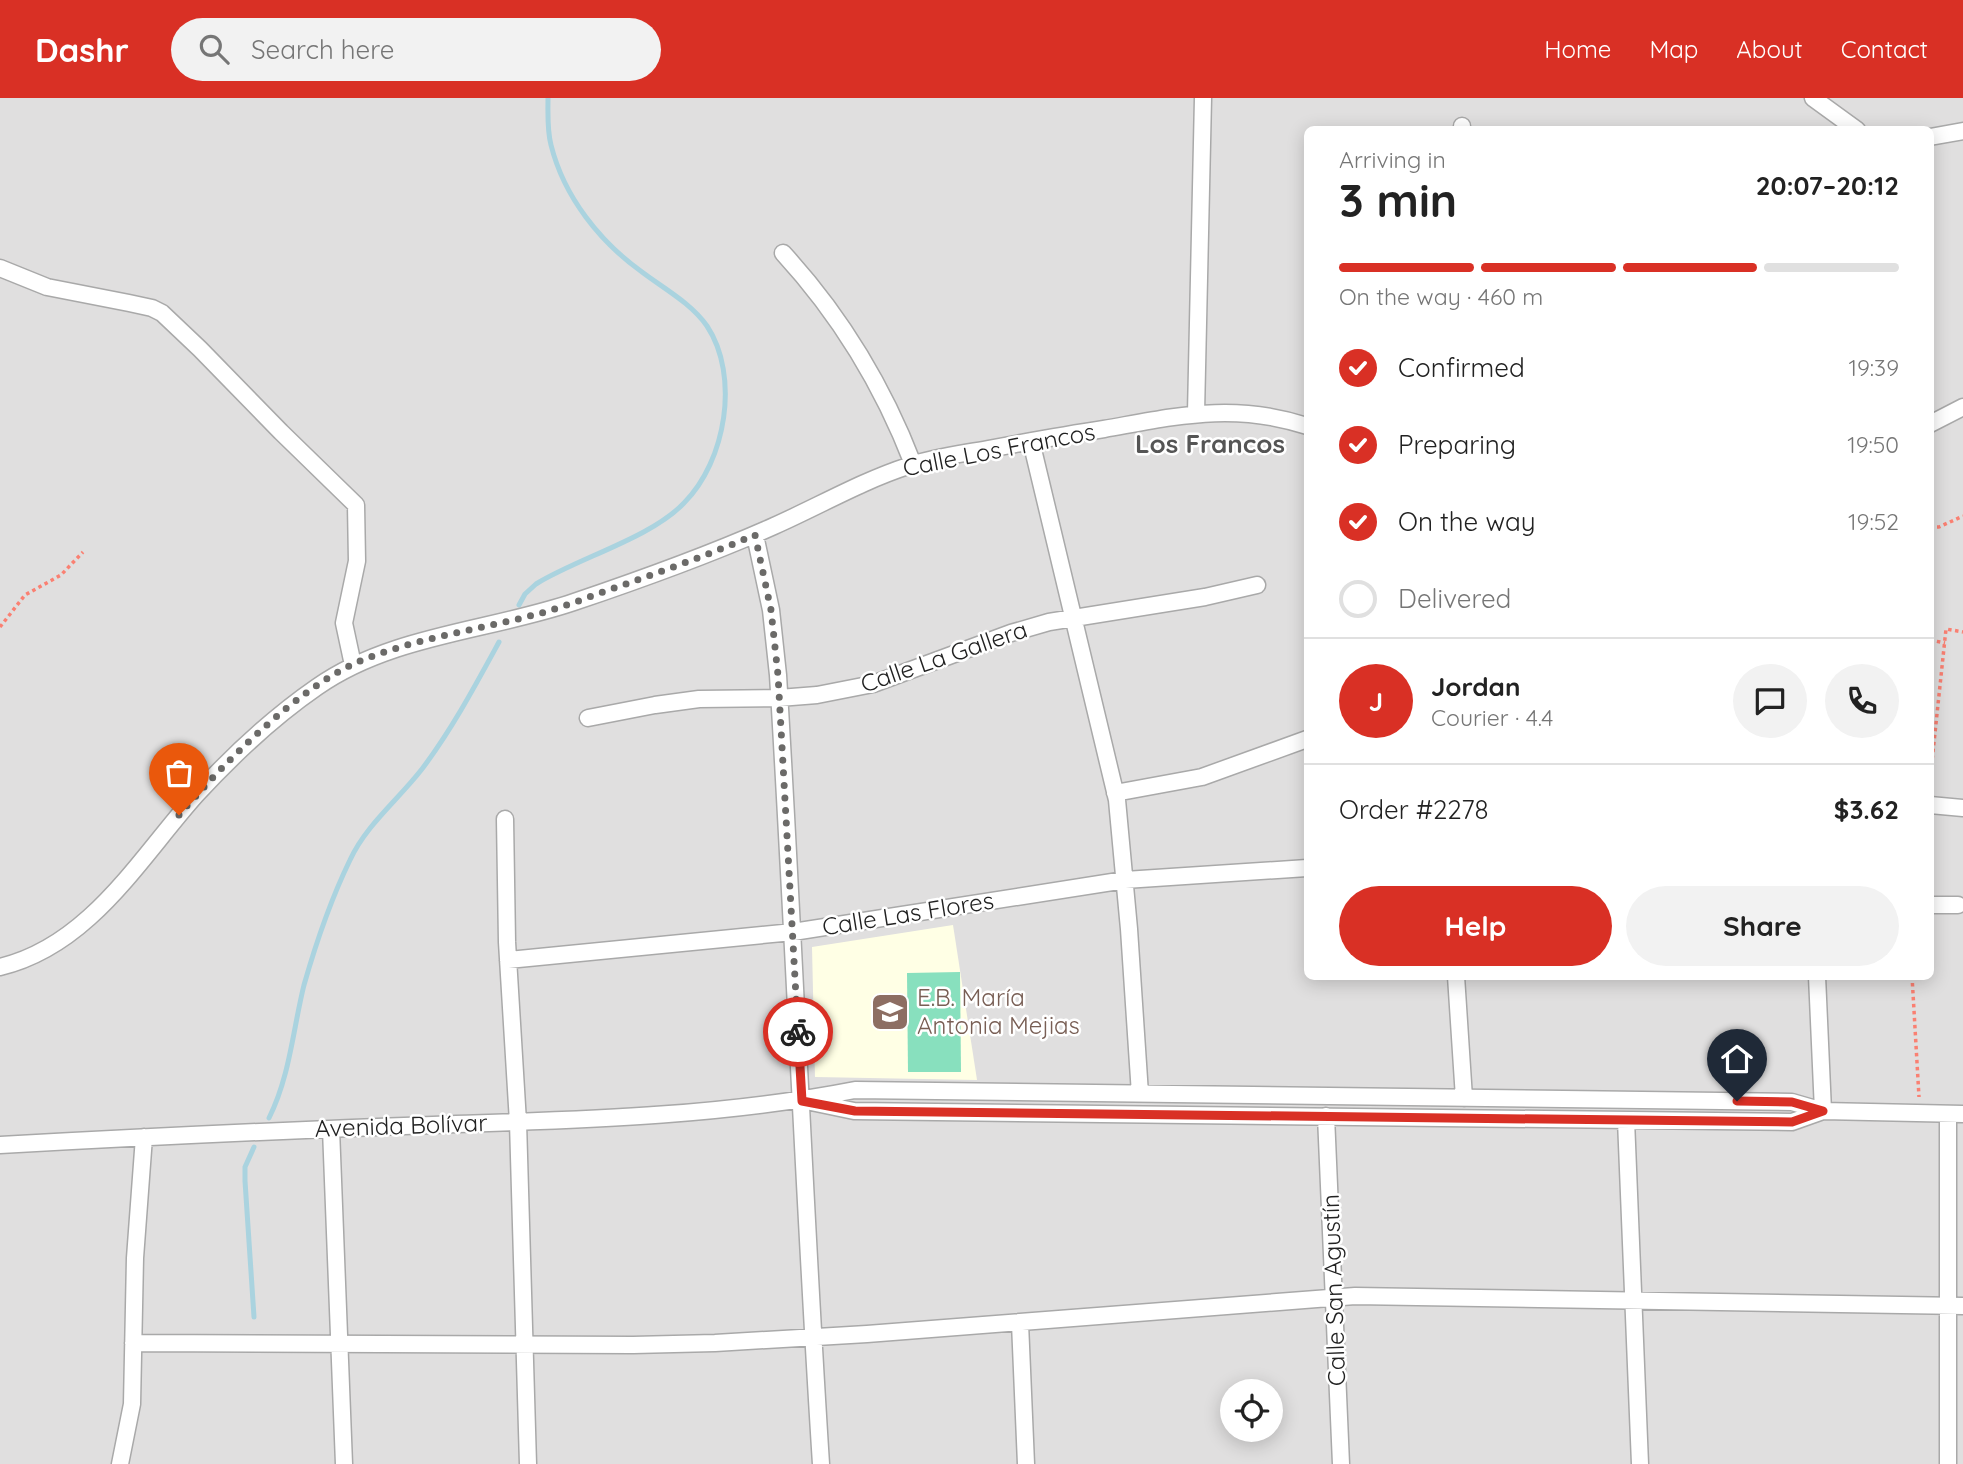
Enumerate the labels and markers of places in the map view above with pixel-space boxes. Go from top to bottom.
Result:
pin [149,743,209,815]
place label: E.B. María Antonia Mejias [917,982,1080,1040]
school or university icon: E.B. María Antonia Mejias [869,991,911,1033]
pin [1707,1029,1767,1101]

